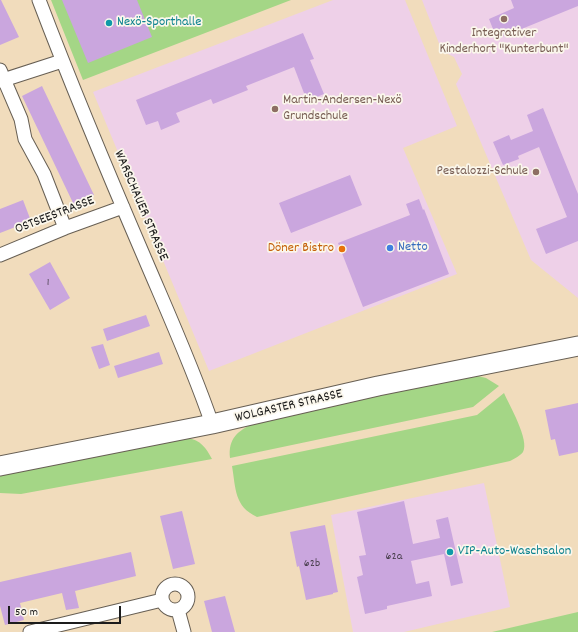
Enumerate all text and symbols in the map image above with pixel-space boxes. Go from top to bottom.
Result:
marker: Integrativer Kinderhort "Kunterbunt" [499,14,509,24]
place label: Nexö-Sporthalle [117,15,201,31]
marker: Nexö-Sporthalle [104,18,114,28]
place label: Integrativer Kinderhort "Kunterbunt" [440,26,568,58]
place label: Martin-Andersen-Nexö Grundschule [283,93,402,126]
marker: Martin-Andersen-Nexö Grundschule [270,104,280,114]
street label: WARSCHAUER STRASSE [109,148,171,264]
place label: Pestalozzi-Schule [437,164,528,180]
marker: Pestalozzi-Schule [531,167,541,177]
street label: OSTSEESTRASSE [13,193,97,239]
place label: Netto [398,240,428,256]
place label: Döner Bistro [268,241,334,257]
marker: Netto [385,243,395,253]
marker: Döner Bistro [337,244,347,254]
house number: 1 [47,276,49,290]
street label: WOLGASTER STRASSE [234,386,344,428]
place label: VIP-Auto-Waschsalon [458,544,571,560]
marker: VIP-Auto-Waschsalon [445,547,455,557]
house number: 62a [386,550,402,564]
house number: 62b [304,557,320,571]
scale bar [10,598,123,624]
text: 50 m [15,604,38,621]

